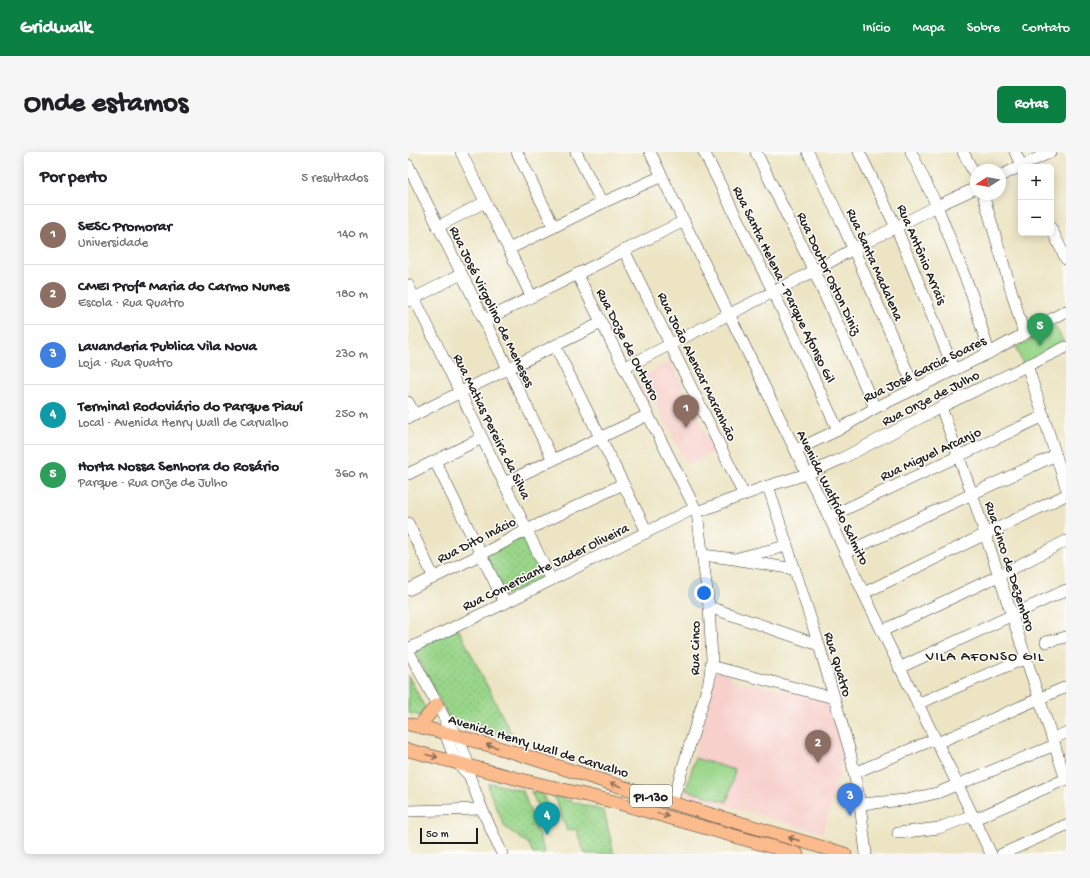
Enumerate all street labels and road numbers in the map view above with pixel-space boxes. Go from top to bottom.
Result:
street label: Rua Santa Helena - Parque Afonso Gil [728,184,838,386]
street label: Rua Antônio Arrais [892,202,950,308]
street label: Rua Santa Madalena [841,206,907,325]
street label: Rua Doutor Oston Diniz [792,210,864,339]
street label: Rua José Virgolino de Meneses [444,224,538,391]
street label: Rua Doze de Outubro [591,286,662,404]
street label: Rua João Alencar Maranhão [652,290,739,444]
street label: Rua José Garcia Soares [861,333,990,407]
street label: Rua Matias Pereira da Silva [448,352,534,504]
street label: Rua Onze de Julho [879,367,983,431]
street label: Rua Miguel Arcanjo [878,424,984,486]
street label: Avenida Walfrido Salmito [792,428,872,568]
street label: Rua Cinco de Dezembro [980,500,1038,634]
street label: Rua Dito Inácio [435,514,519,568]
street label: Rua Comerciante Jader Oliveira [460,520,633,616]
street label: Rua Cinco [688,621,705,675]
street label: Rua Quatro [819,630,854,699]
street label: Avenida Henry Wall de Carvalho [446,712,631,783]
road number: PI-130 [630,785,672,807]

